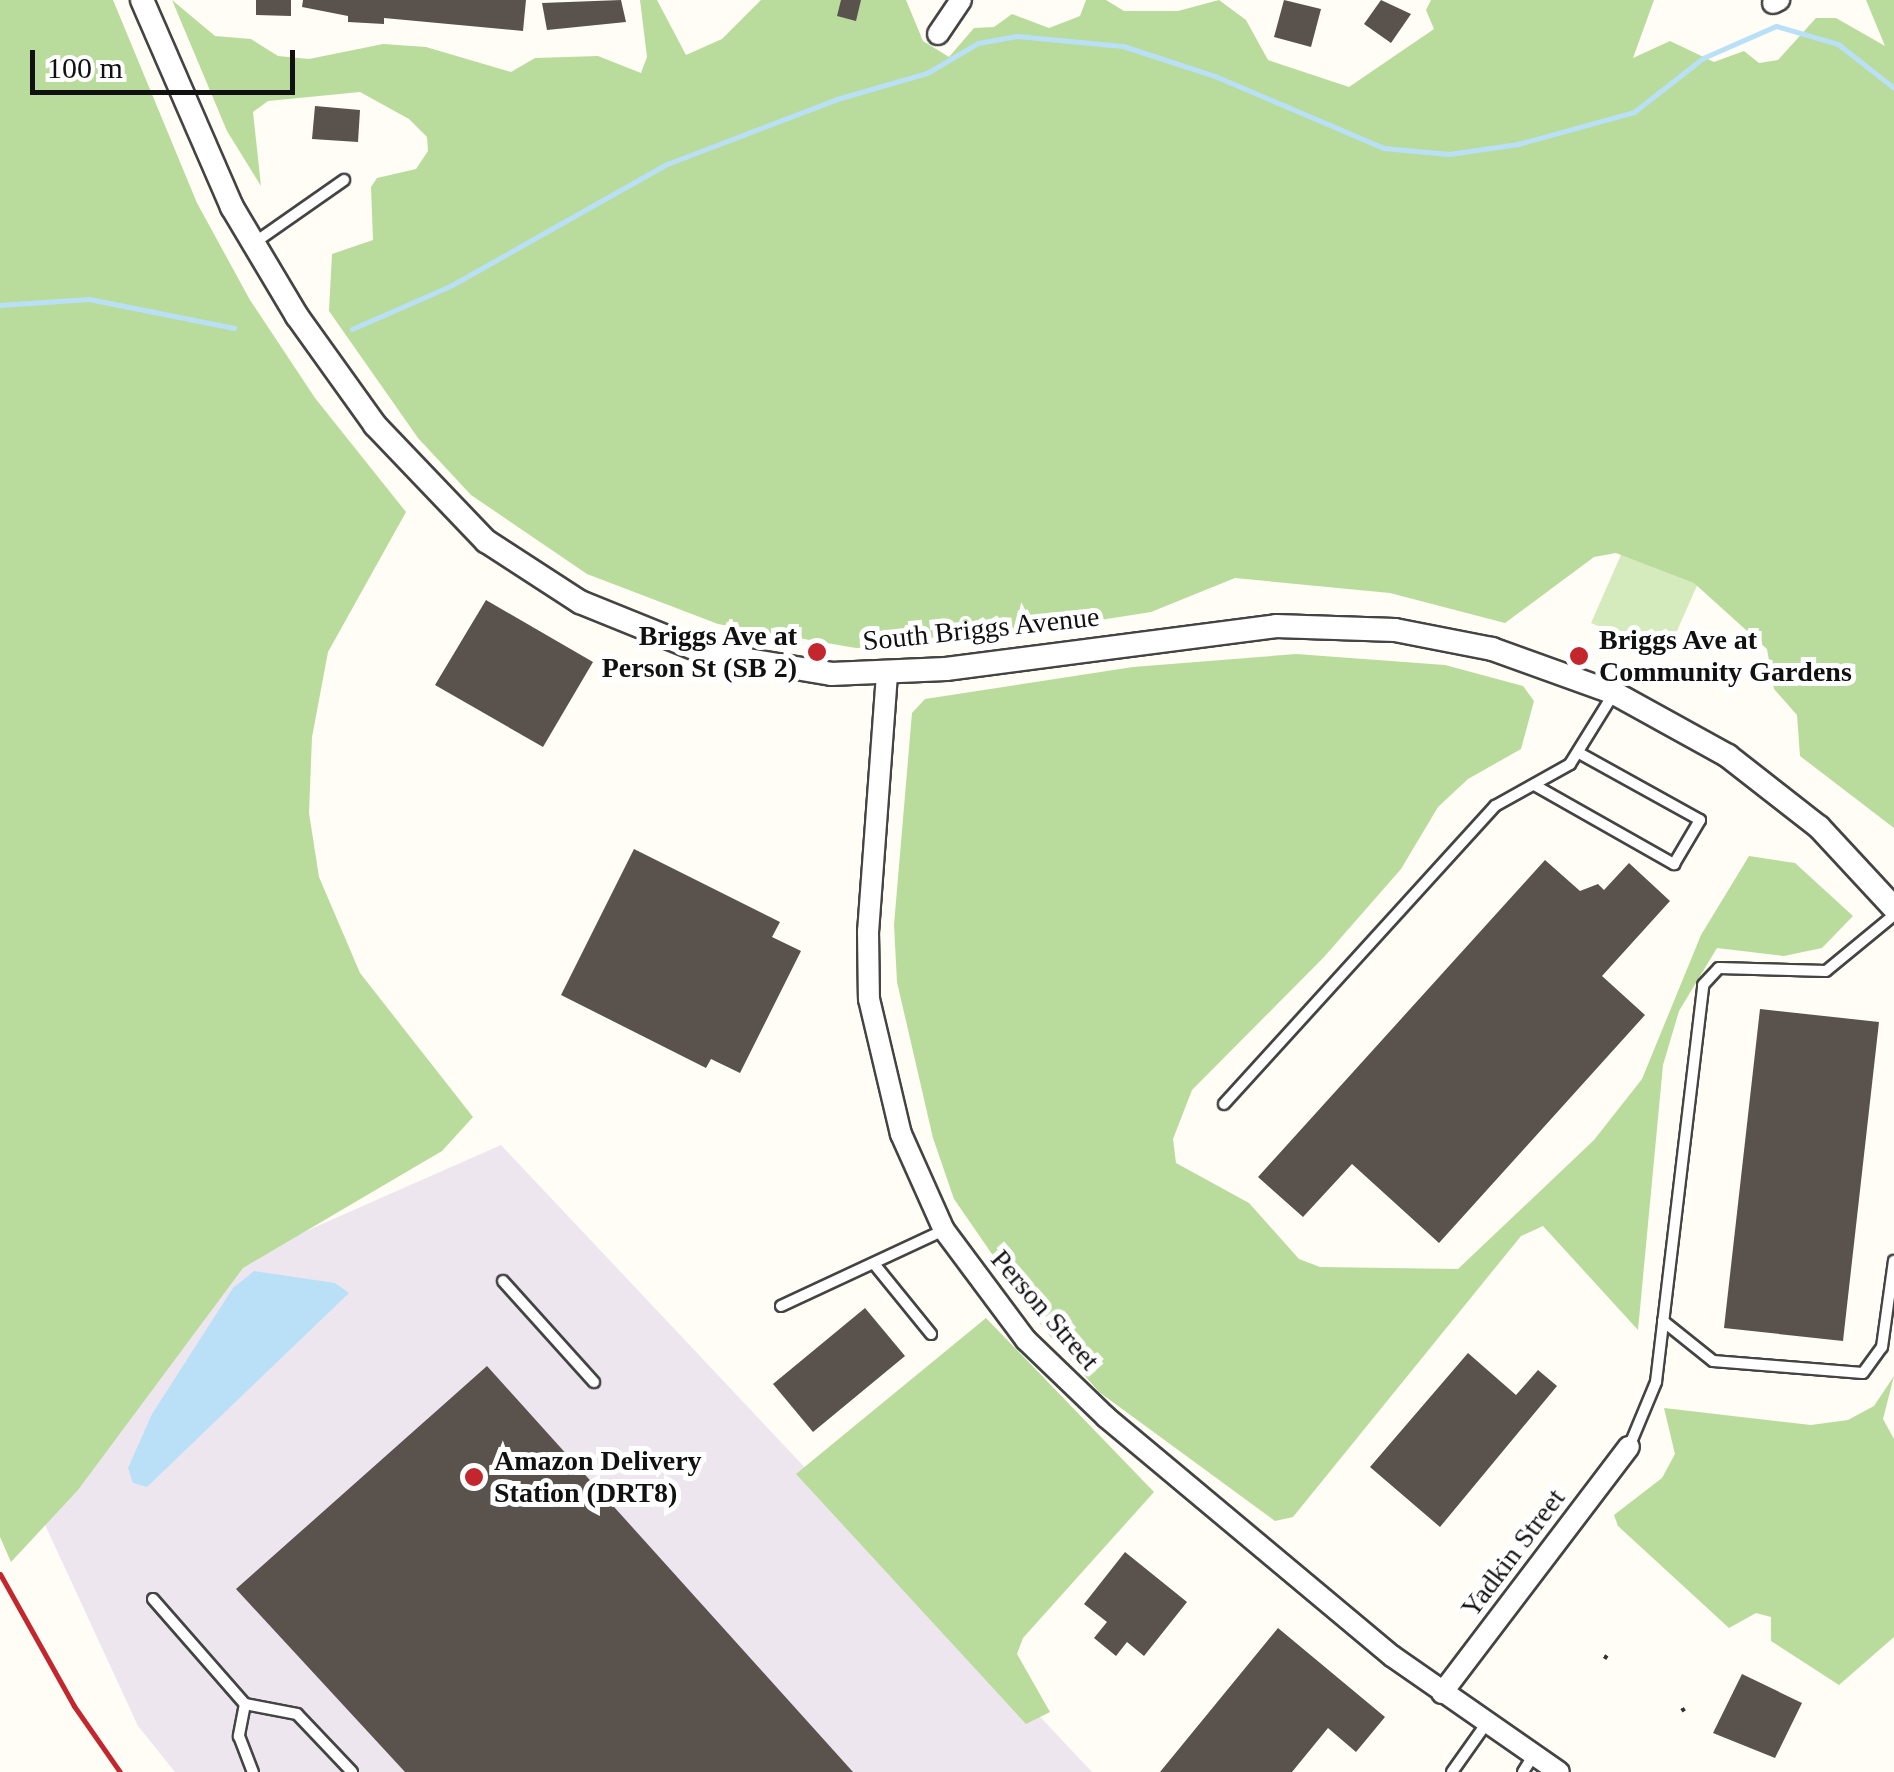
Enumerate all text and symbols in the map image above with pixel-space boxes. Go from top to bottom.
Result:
scale bar [35,30,300,92]
text: 100 m [47,51,123,84]
street label: South Briggs Avenue [860,600,1102,658]
place label: Briggs Ave at Person St (SB 2) [602,619,797,685]
place label: Briggs Ave at Community Gardens [1599,623,1852,689]
marker: Briggs Ave at Person St (SB 2) [806,641,828,663]
marker: Briggs Ave at Community Gardens [1568,645,1590,667]
street label: Person Street [984,1243,1106,1377]
place label: Amazon Delivery Station (DRT8) [494,1444,702,1510]
marker: Amazon Delivery Station (DRT8) [463,1466,485,1488]
street label: Yadkin Street [1454,1482,1572,1624]

